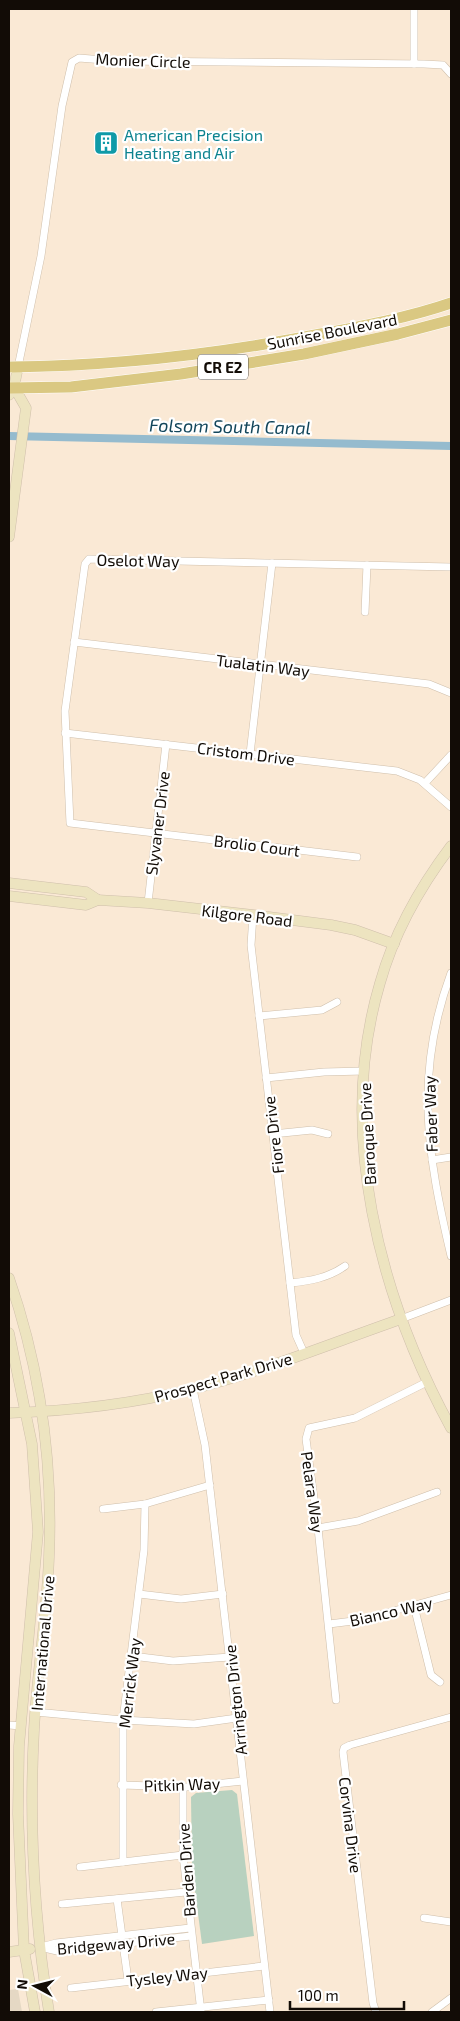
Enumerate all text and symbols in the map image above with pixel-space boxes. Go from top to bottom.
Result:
street label: Monier Circle [95,49,191,71]
place label: American Precision Heating and Air [124,125,263,162]
building icon: American Precision Heating and Air [93,130,119,156]
street label: Sunrise Boulevard [265,309,399,353]
road number: CR E2 [198,354,248,380]
water label: Folsom South Canal [149,414,311,438]
street label: Oselot Way [96,550,180,570]
street label: Tualatin Way [215,650,311,680]
street label: Cristom Drive [196,738,296,768]
street label: Slyvaner Drive [141,770,173,876]
street label: Brolio Court [213,830,301,860]
street label: Kilgore Road [201,900,293,930]
street label: Faber Way [419,1075,441,1153]
street label: Baroque Drive [355,1082,379,1186]
street label: Fiore Drive [259,1095,287,1175]
street label: Prospect Park Drive [152,1348,294,1406]
street label: Pelara Way [298,1450,328,1535]
street label: International Drive [27,1575,57,1711]
street label: Bianco Way [348,1592,435,1630]
street label: Merrick Way [114,1636,144,1729]
street label: Arrington Drive [220,1644,250,1756]
street label: Pitkin Way [143,1773,221,1795]
street label: Corvina Drive [336,1776,366,1874]
street label: Barden Drive [173,1823,199,1917]
street label: Bridgeway Drive [56,1928,176,1958]
north arrow [10,1961,60,2011]
street label: Tysley Way [125,1962,209,1990]
text: N [13,1978,31,1990]
scale bar [290,1978,404,2010]
text: 100 m [298,1986,339,2004]

